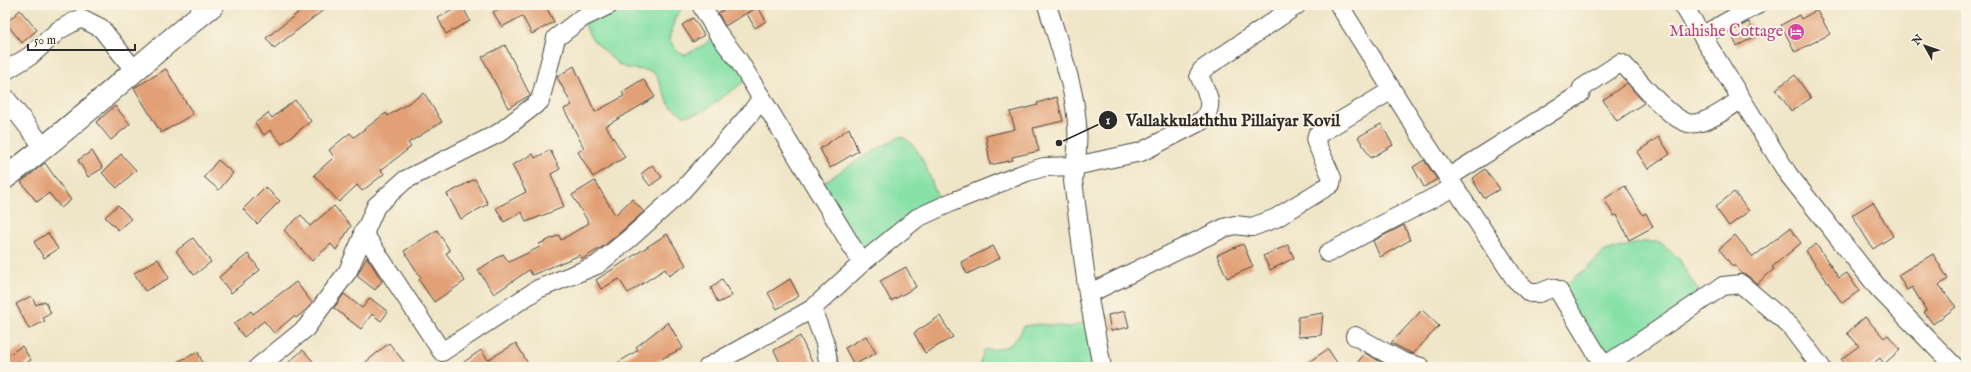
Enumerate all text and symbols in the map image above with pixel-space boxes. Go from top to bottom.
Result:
place label: Mahishe Cottage [1669,22,1783,42]
hotel icon: Mahishe Cottage [1786,22,1806,42]
scale bar [28,26,135,52]
north arrow [1905,26,1945,66]
text: N [1909,32,1927,49]
text: 50 m [34,33,56,48]
callout: Vallakkulaththu Pillaiyar Kovil [1098,106,1348,135]
text: Vallakkulaththu Pillaiyar Kovil [1125,111,1340,132]
text: 1 [1106,113,1111,128]

